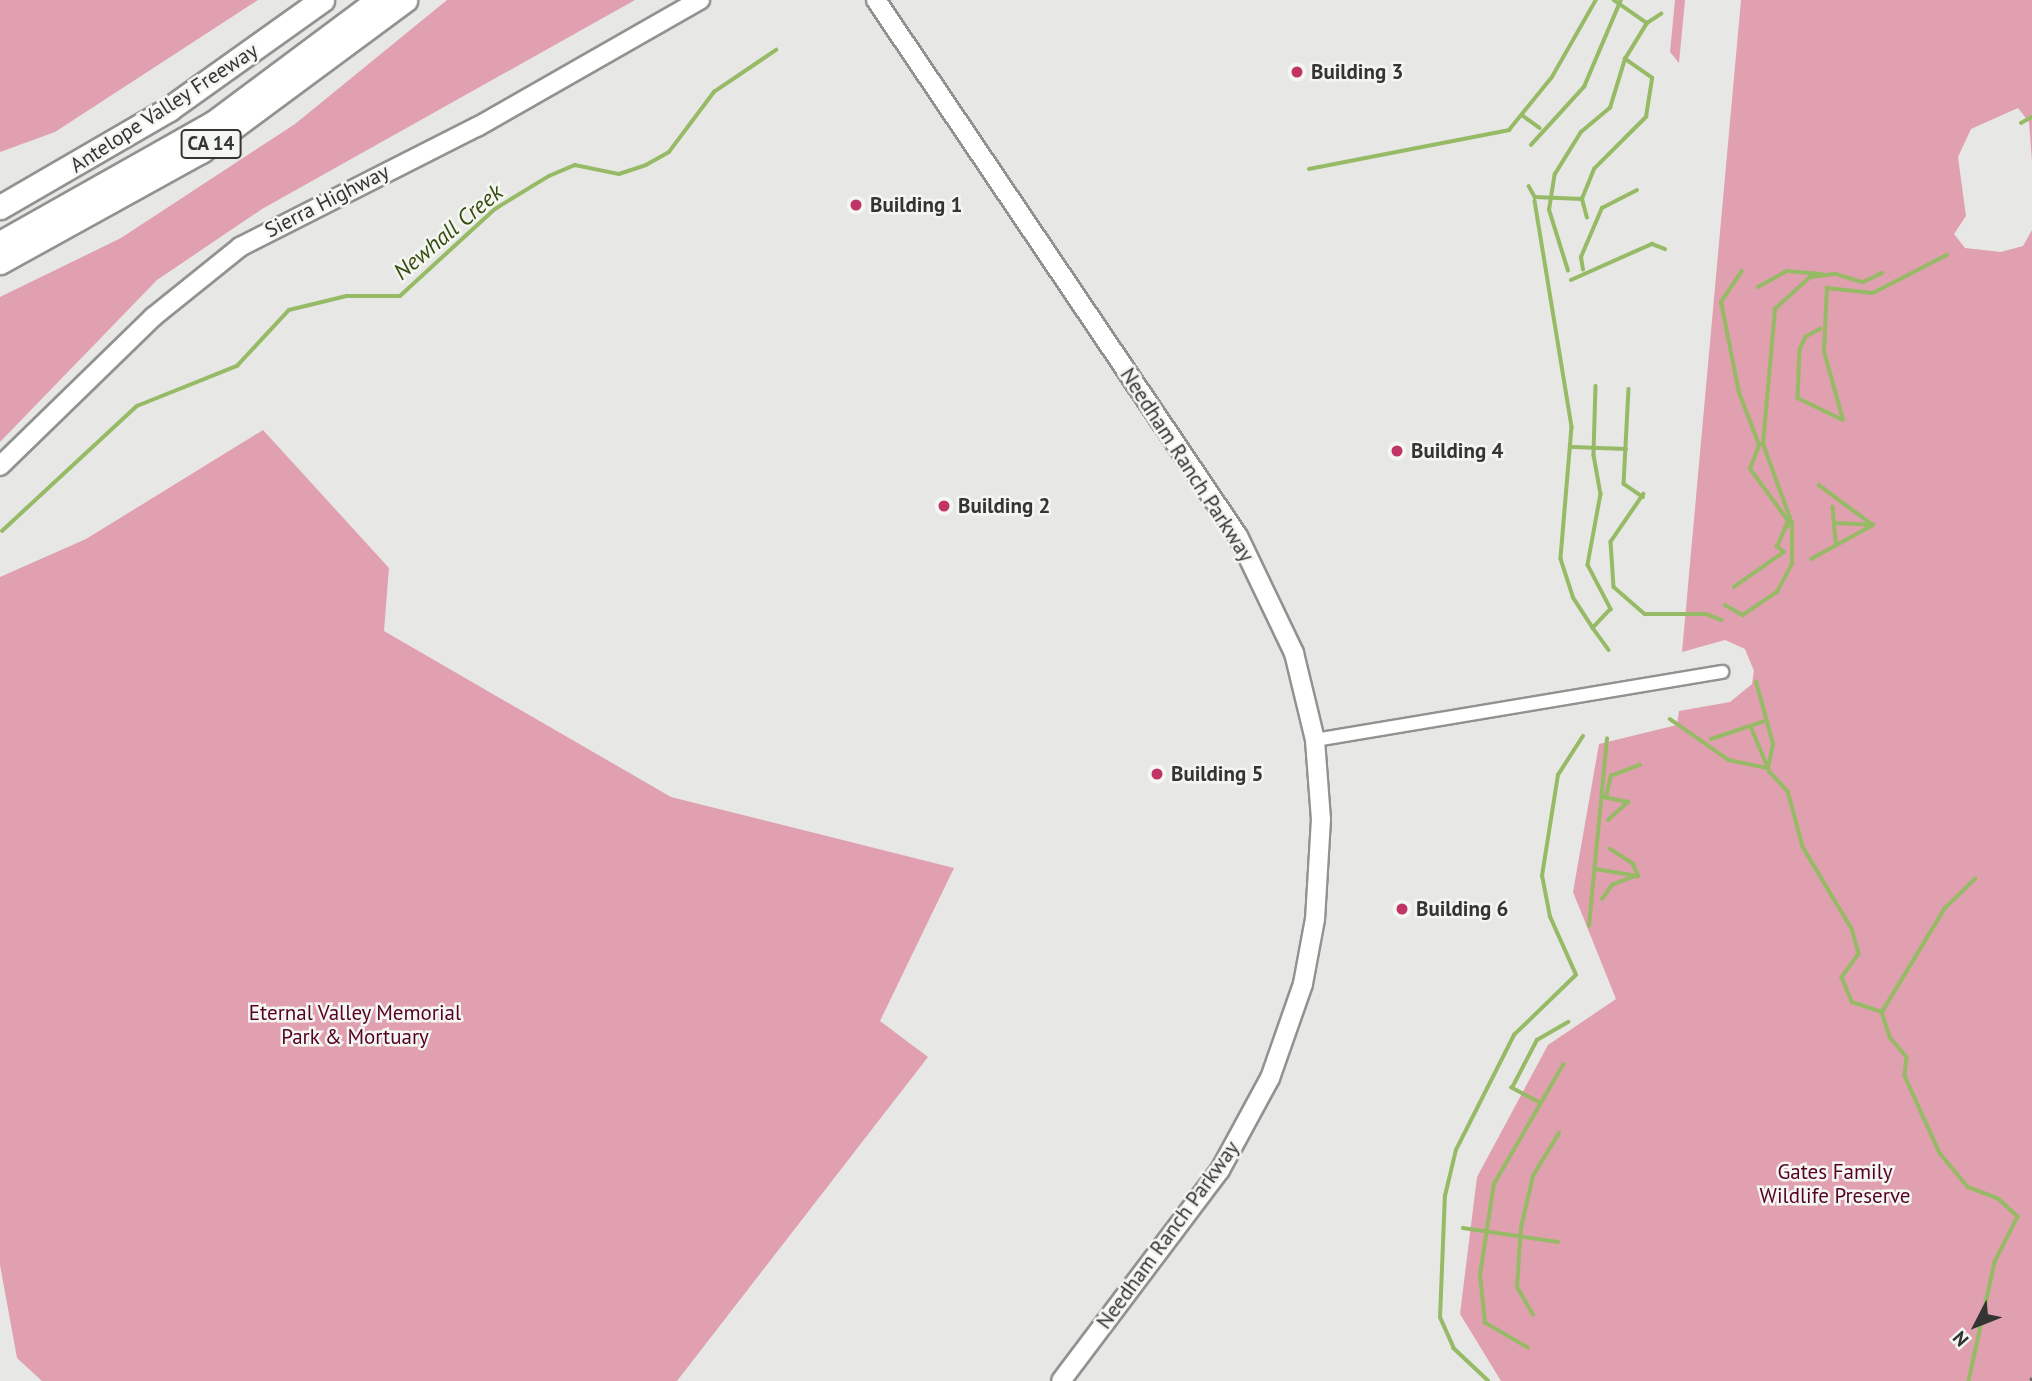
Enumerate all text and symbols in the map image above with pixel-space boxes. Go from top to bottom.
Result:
street label: Antelope Valley Freeway [65,38,263,178]
place label: Building 3 [1311,59,1403,85]
marker: Building 3 [1289,64,1305,80]
road number: CA 14 [180,128,242,160]
street label: Sierra Highway [261,159,393,243]
water label: Newhall Creek [388,178,508,286]
place label: Building 1 [870,192,962,218]
marker: Building 1 [848,197,864,213]
street label: Needham Ranch Parkway [1115,363,1259,567]
place label: Building 4 [1411,438,1503,464]
marker: Building 4 [1389,443,1405,459]
place label: Building 2 [958,493,1050,519]
marker: Building 2 [936,498,952,514]
place label: Building 5 [1171,761,1263,787]
marker: Building 5 [1149,766,1165,782]
place label: Building 6 [1416,896,1508,922]
marker: Building 6 [1394,901,1410,917]
park label: Eternal Valley Memorial Park & Mortuary [248,1000,462,1050]
street label: Needham Ranch Parkway [1091,1136,1245,1334]
park label: Gates Family Wildlife Preserve [1760,1159,1910,1209]
north arrow [1941,1290,2011,1360]
text: N [1947,1326,1973,1352]

